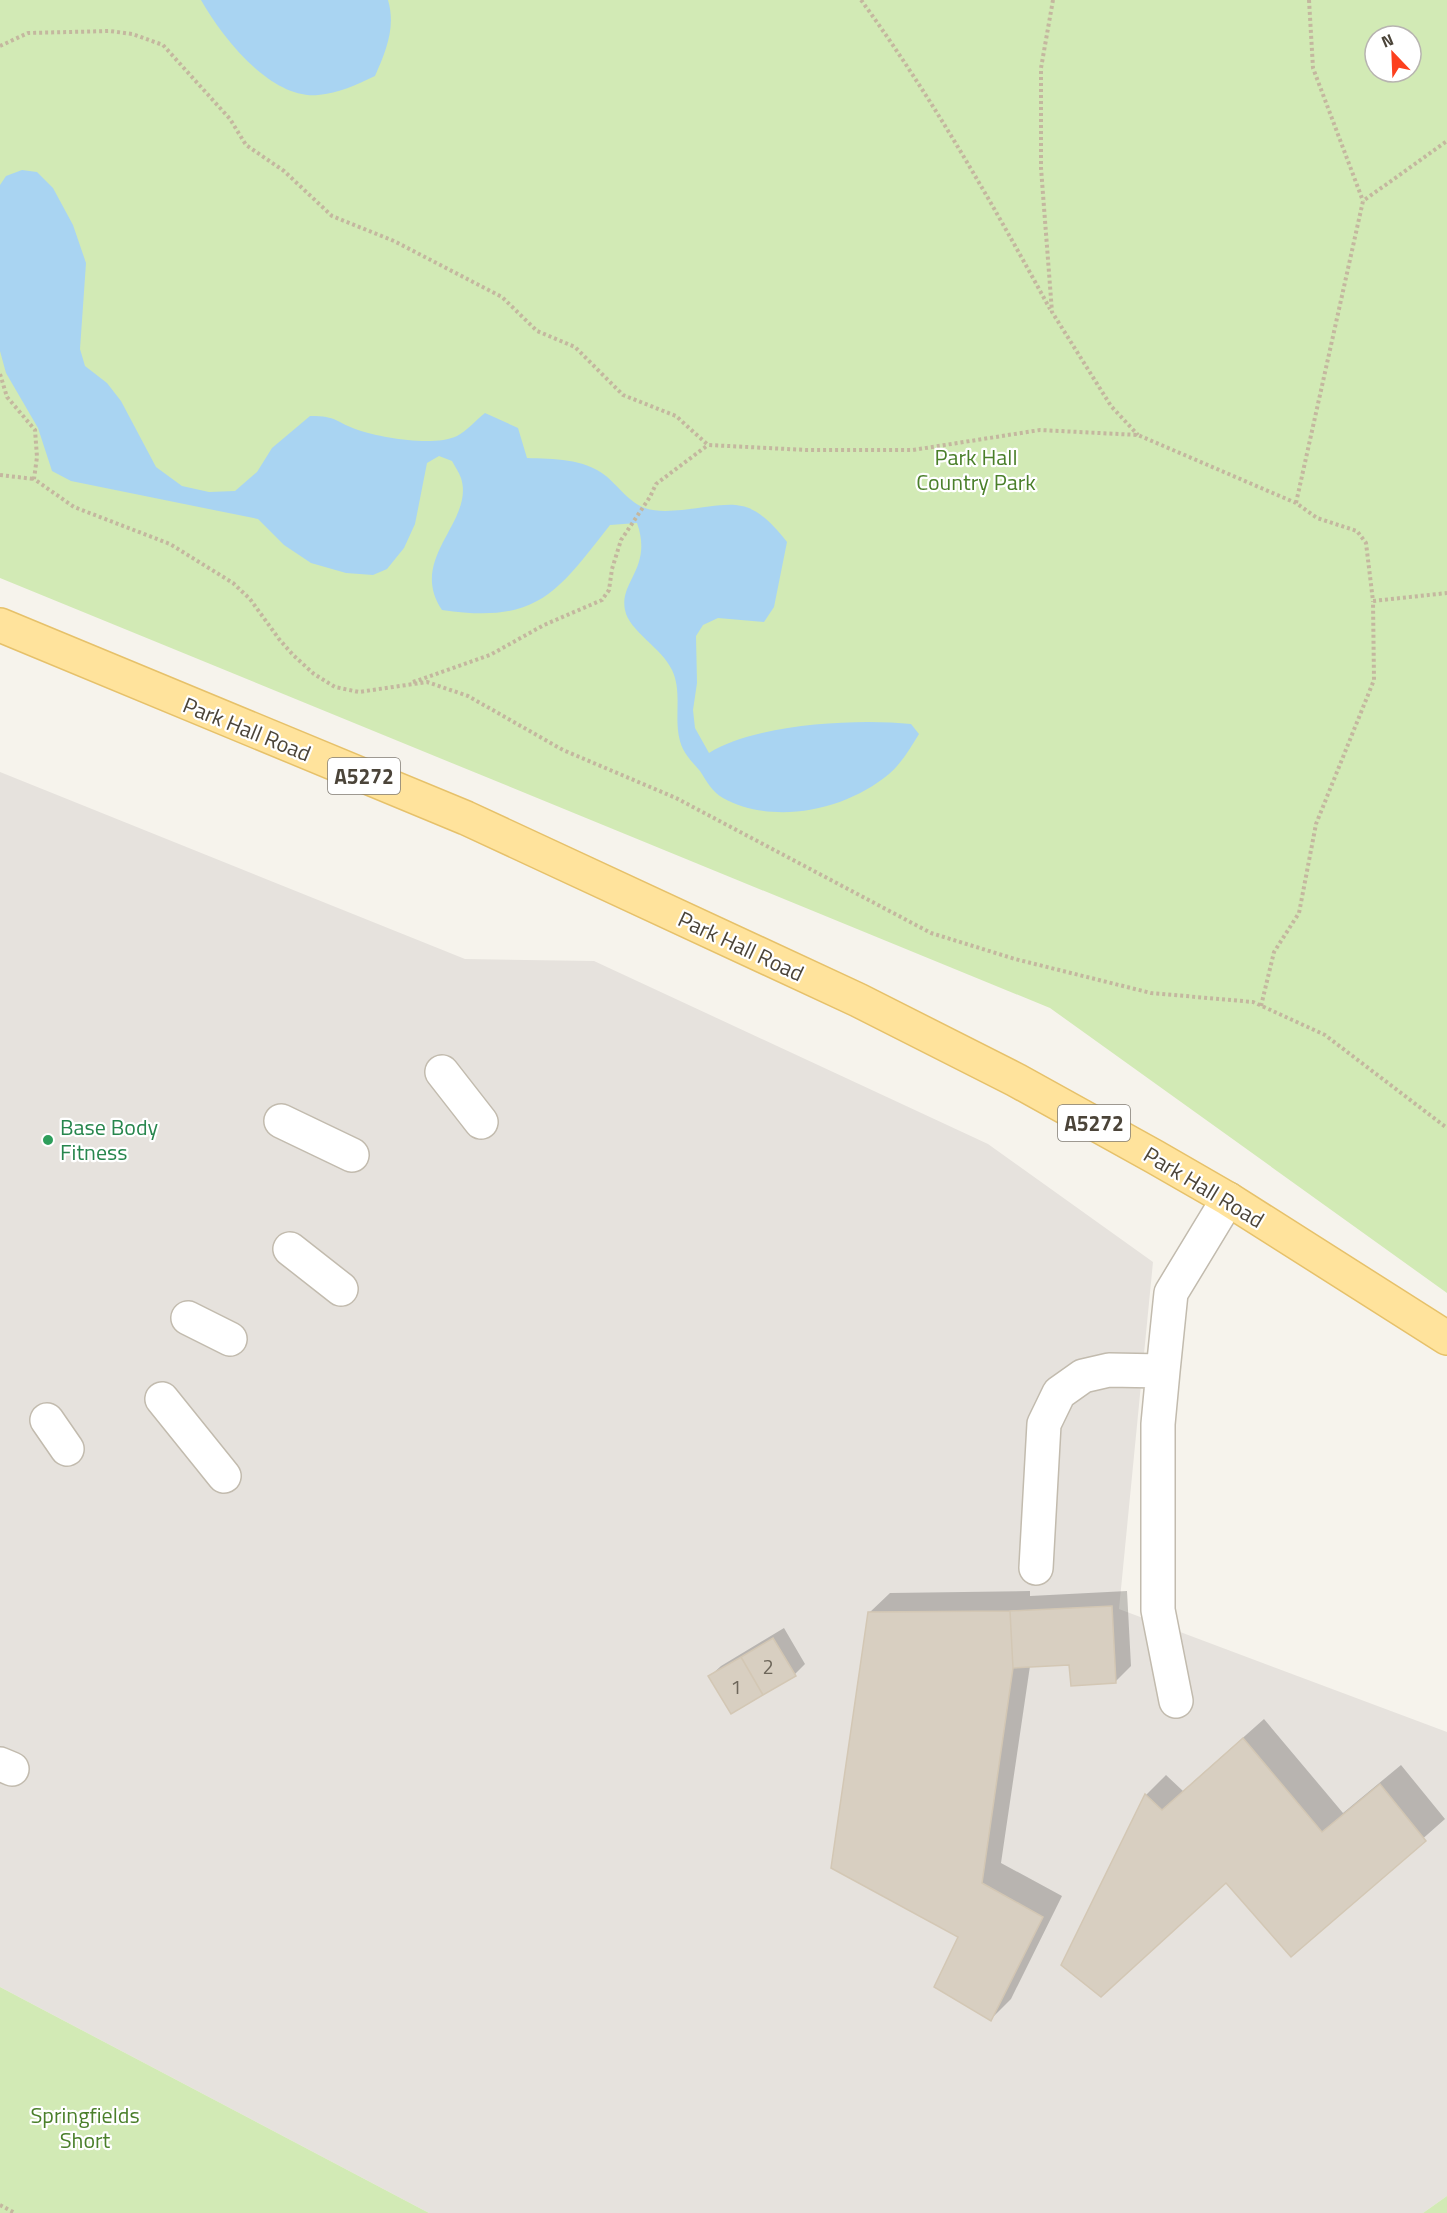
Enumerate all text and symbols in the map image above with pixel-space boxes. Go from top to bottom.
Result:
north arrow [1363,24,1423,84]
text: N [1377,27,1397,53]
park label: Park Hall Country Park [916,440,1036,499]
street label: Park Hall Road [178,688,316,770]
road number: A5272 [328,758,400,794]
street label: Park Hall Road [672,902,810,990]
road number: A5272 [1058,1105,1130,1141]
place label: Base Body Fitness [60,1110,159,1169]
marker: Base Body Fitness [41,1133,55,1147]
street label: Park Hall Road [1137,1138,1271,1236]
house number: 2 [762,1651,774,1682]
house number: 1 [730,1671,742,1702]
park label: Springfields Short [30,2098,140,2157]

